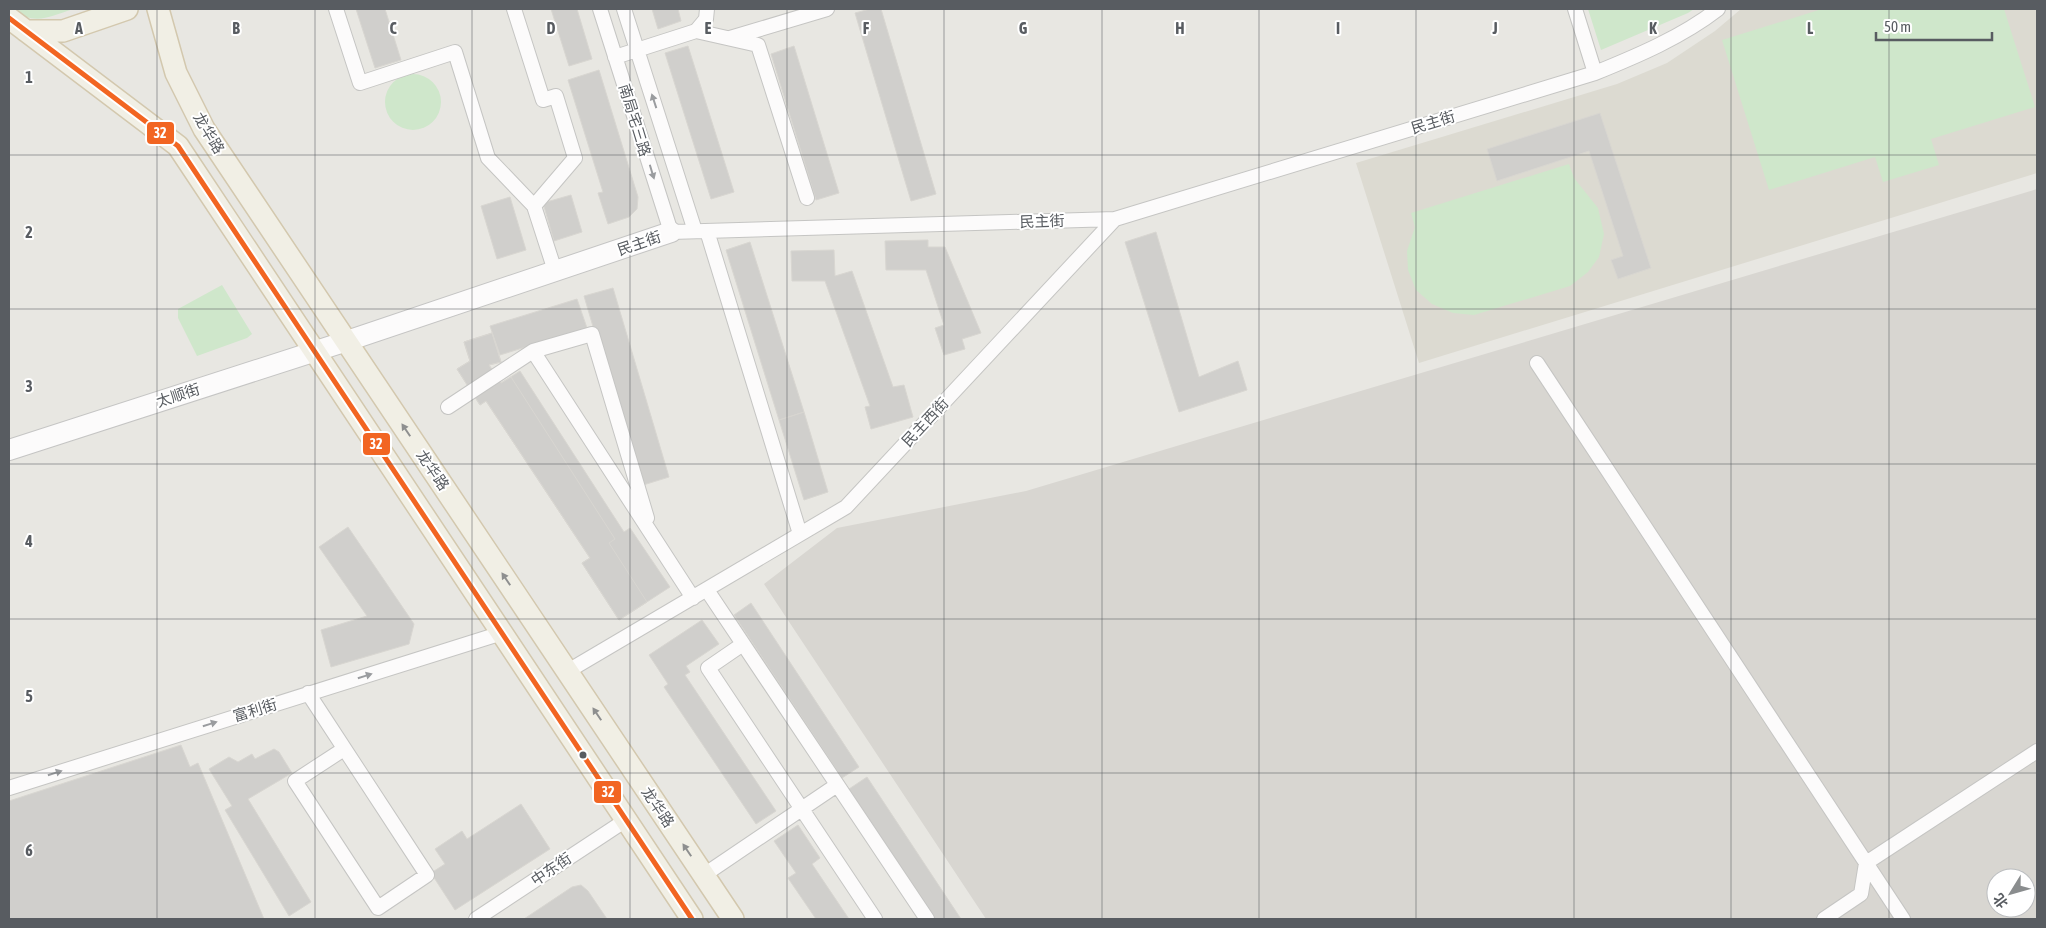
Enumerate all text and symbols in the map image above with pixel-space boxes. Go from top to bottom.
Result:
scale bar [1876,10,1992,42]
text: 50 m [1884,18,1911,35]
text: A [74,19,83,37]
text: B [232,19,240,37]
text: C [389,19,397,37]
text: D [547,19,556,37]
text: E [705,19,712,37]
text: F [863,19,870,37]
text: G [1019,19,1028,37]
text: H [1175,19,1185,37]
text: I [1336,19,1340,37]
text: J [1491,19,1498,37]
text: K [1649,19,1657,37]
text: L [1807,19,1814,37]
text: 1 [25,68,33,86]
street label: 南局宅三路 [616,82,654,158]
one-way arrow [650,94,657,109]
street label: 民主街 [1409,107,1457,137]
street label: 龙华路 [190,109,228,157]
line badge: 32 [146,121,175,145]
text: 32 [153,125,167,141]
one-way arrow [648,165,656,180]
street label: 民主街 [1019,212,1065,230]
text: 2 [25,223,33,241]
street label: 民主街 [615,228,663,258]
text: 3 [25,377,33,395]
street label: 太顺街 [154,380,202,410]
street label: 民主西街 [898,394,952,450]
one-way arrow [401,423,411,437]
line badge: 32 [362,432,391,456]
text: 32 [369,436,383,452]
street label: 龙华路 [413,447,453,493]
text: 4 [24,532,33,550]
one-way arrow [501,573,511,586]
one-way arrow [358,671,373,679]
text: 5 [25,687,33,705]
street label: 富利街 [231,695,279,725]
one-way arrow [592,708,601,721]
one-way arrow [202,719,217,727]
unlabelled marker [578,750,588,760]
one-way arrow [48,769,63,777]
line badge: 32 [593,780,622,804]
text: 32 [601,784,615,800]
street label: 龙华路 [638,784,678,830]
text: 6 [25,841,33,859]
one-way arrow [682,843,692,856]
street label: 中东街 [528,849,574,889]
north arrow [1986,868,2036,918]
text: 北 [1990,890,2011,911]

